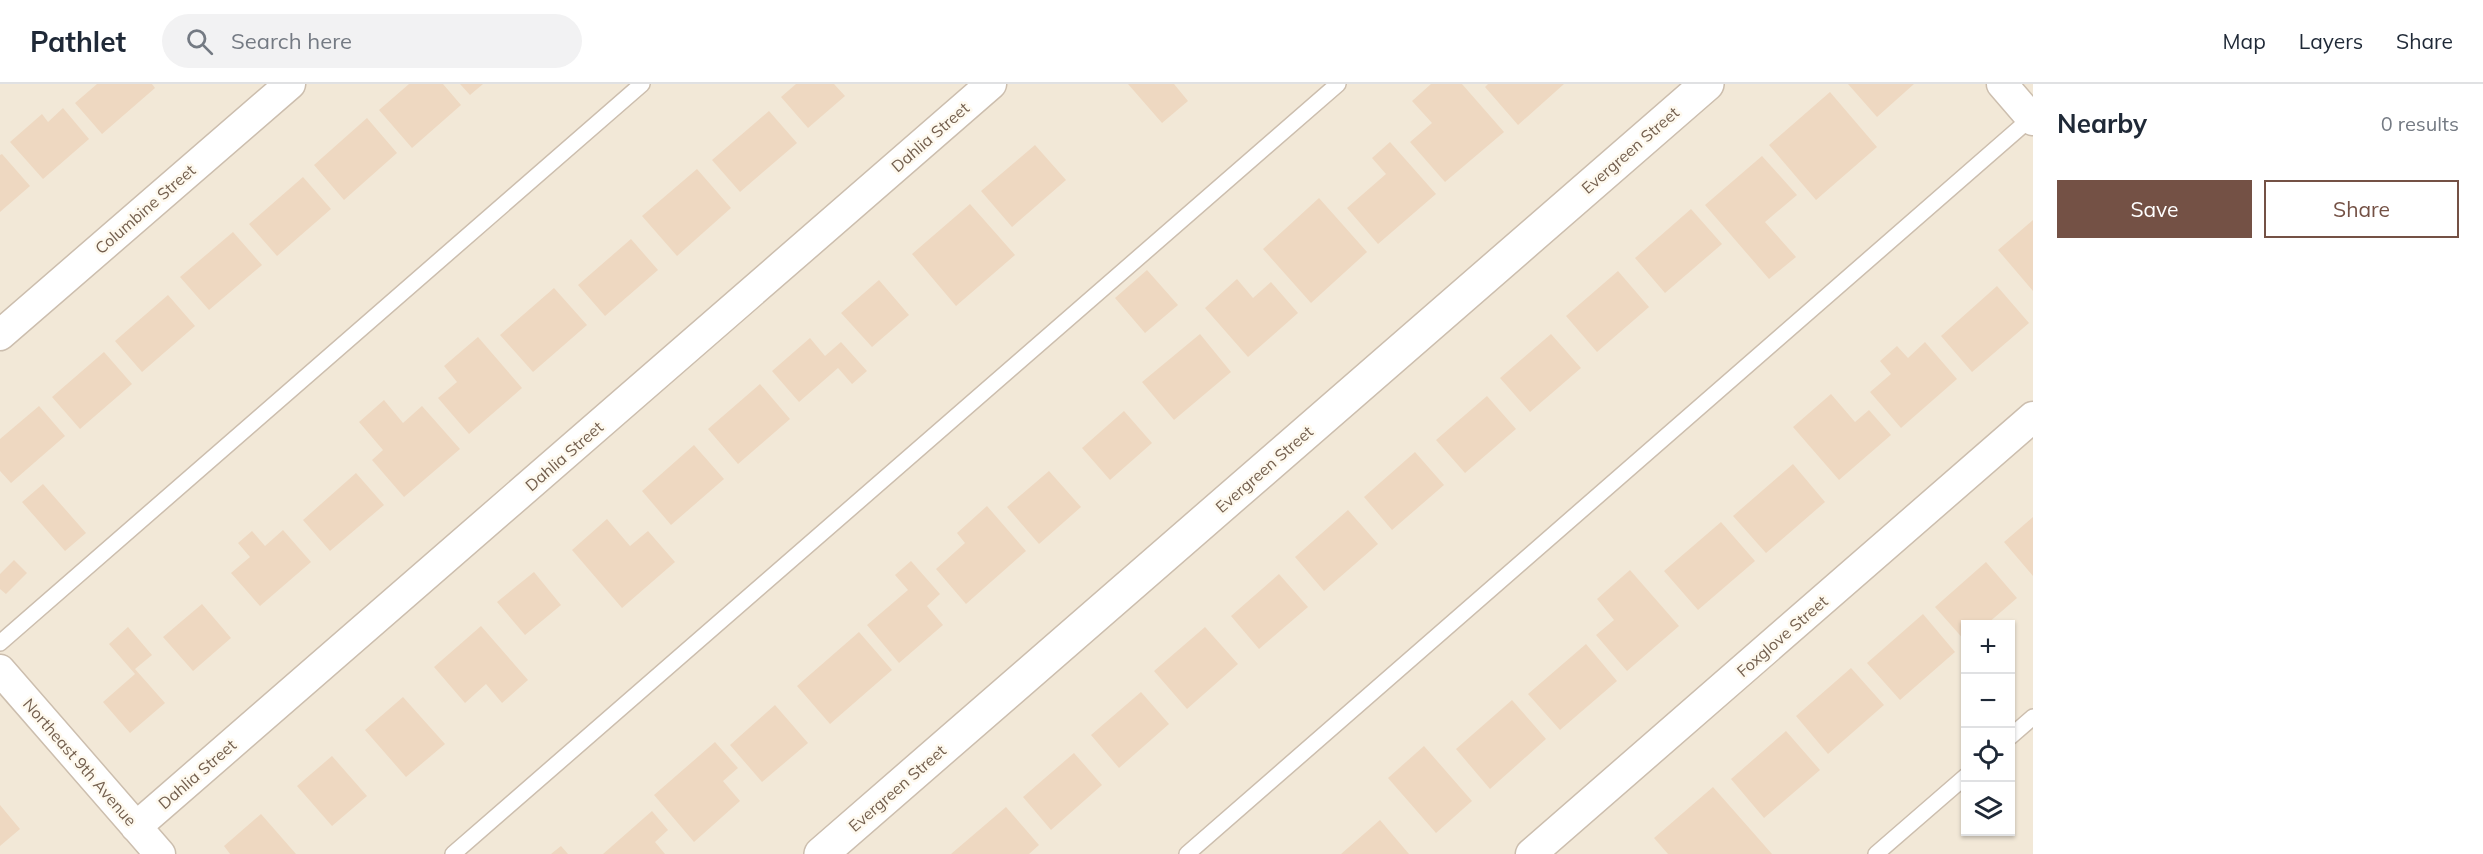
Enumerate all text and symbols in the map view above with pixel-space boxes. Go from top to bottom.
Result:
search box [162,14,582,68]
text: Pathlet [30,24,126,59]
icon: search [183,25,216,58]
text: Search here [231,27,352,55]
text: Map [2223,28,2266,54]
text: Layers [2299,28,2363,54]
text: Share [2396,28,2453,54]
street label: Dahlia Street [887,98,973,176]
street label: Evergreen Street [1577,102,1683,198]
text: Nearby [2057,107,2147,140]
text: 0 results [2381,111,2459,136]
street label: Columbine Street [91,160,200,258]
button: Save [2057,180,2252,238]
button: Share [2264,180,2459,238]
street label: Dahlia Street [521,417,607,495]
street label: Evergreen Street [1211,421,1317,517]
street label: Foxglove Street [1732,591,1832,681]
map controls [1961,620,2015,836]
button: + [1961,620,2015,674]
button: − [1961,674,2015,728]
street label: Northeast 9th Avenue [19,694,141,830]
button: locate [1961,728,2015,782]
street label: Dahlia Street [154,735,240,813]
street label: Evergreen Street [844,740,950,836]
button: layers [1961,782,2015,836]

